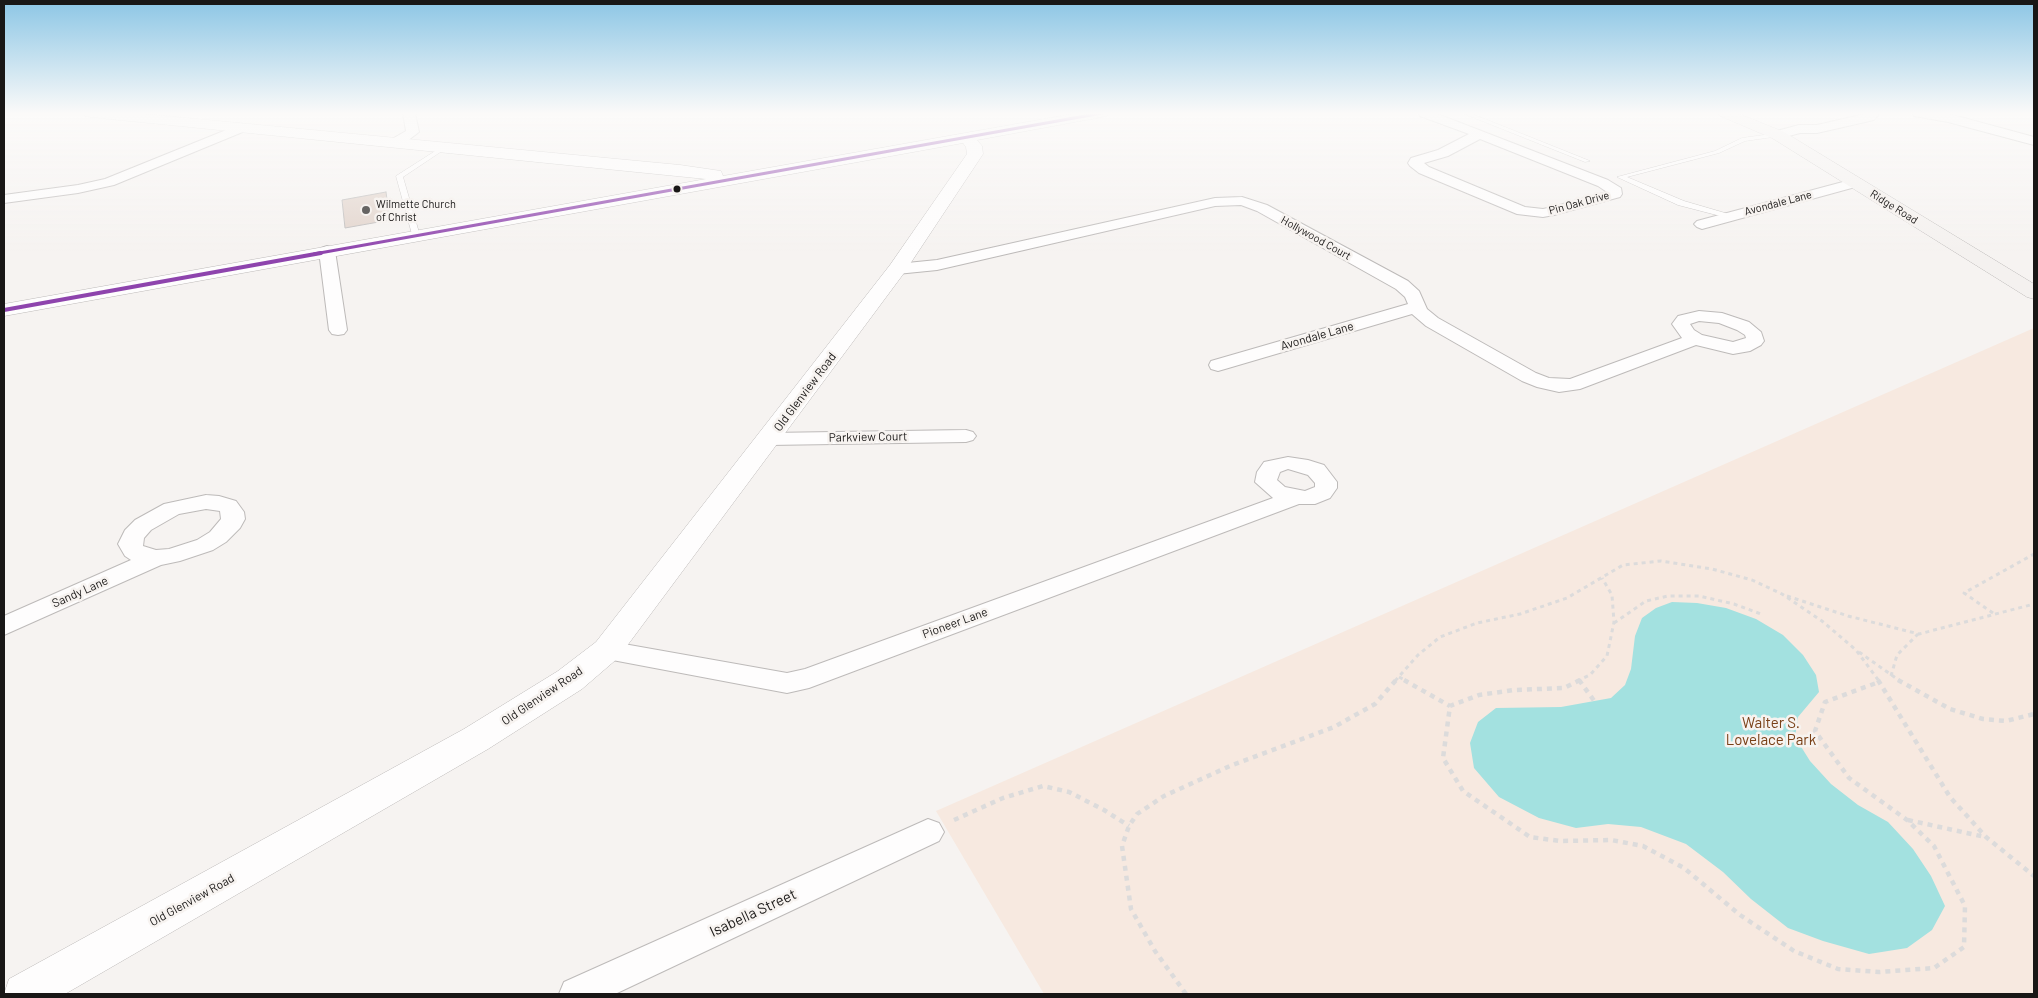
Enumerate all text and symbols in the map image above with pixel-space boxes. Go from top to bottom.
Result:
unlabelled marker [672,184,682,194]
street label: Ridge Road [1868,187,1920,227]
street label: Avondale Lane [1743,188,1813,218]
street label: Pin Oak Drive [1547,189,1611,217]
place label: Wilmette Church of Christ [376,197,456,223]
marker: Wilmette Church of Christ [360,204,372,216]
street label: Hollywood Court [1279,213,1353,263]
street label: Avondale Lane [1279,319,1355,353]
street label: Old Glenview Road [771,350,839,434]
street label: Parkview Court [828,429,908,445]
street label: Sandy Lane [50,573,110,611]
street label: Pioneer Lane [920,605,990,641]
street label: Old Glenview Road [499,664,585,728]
park label: Walter S. Lovelace Park [1726,714,1816,749]
street label: Old Glenview Road [147,871,237,929]
street label: Isabella Street [707,885,799,941]

